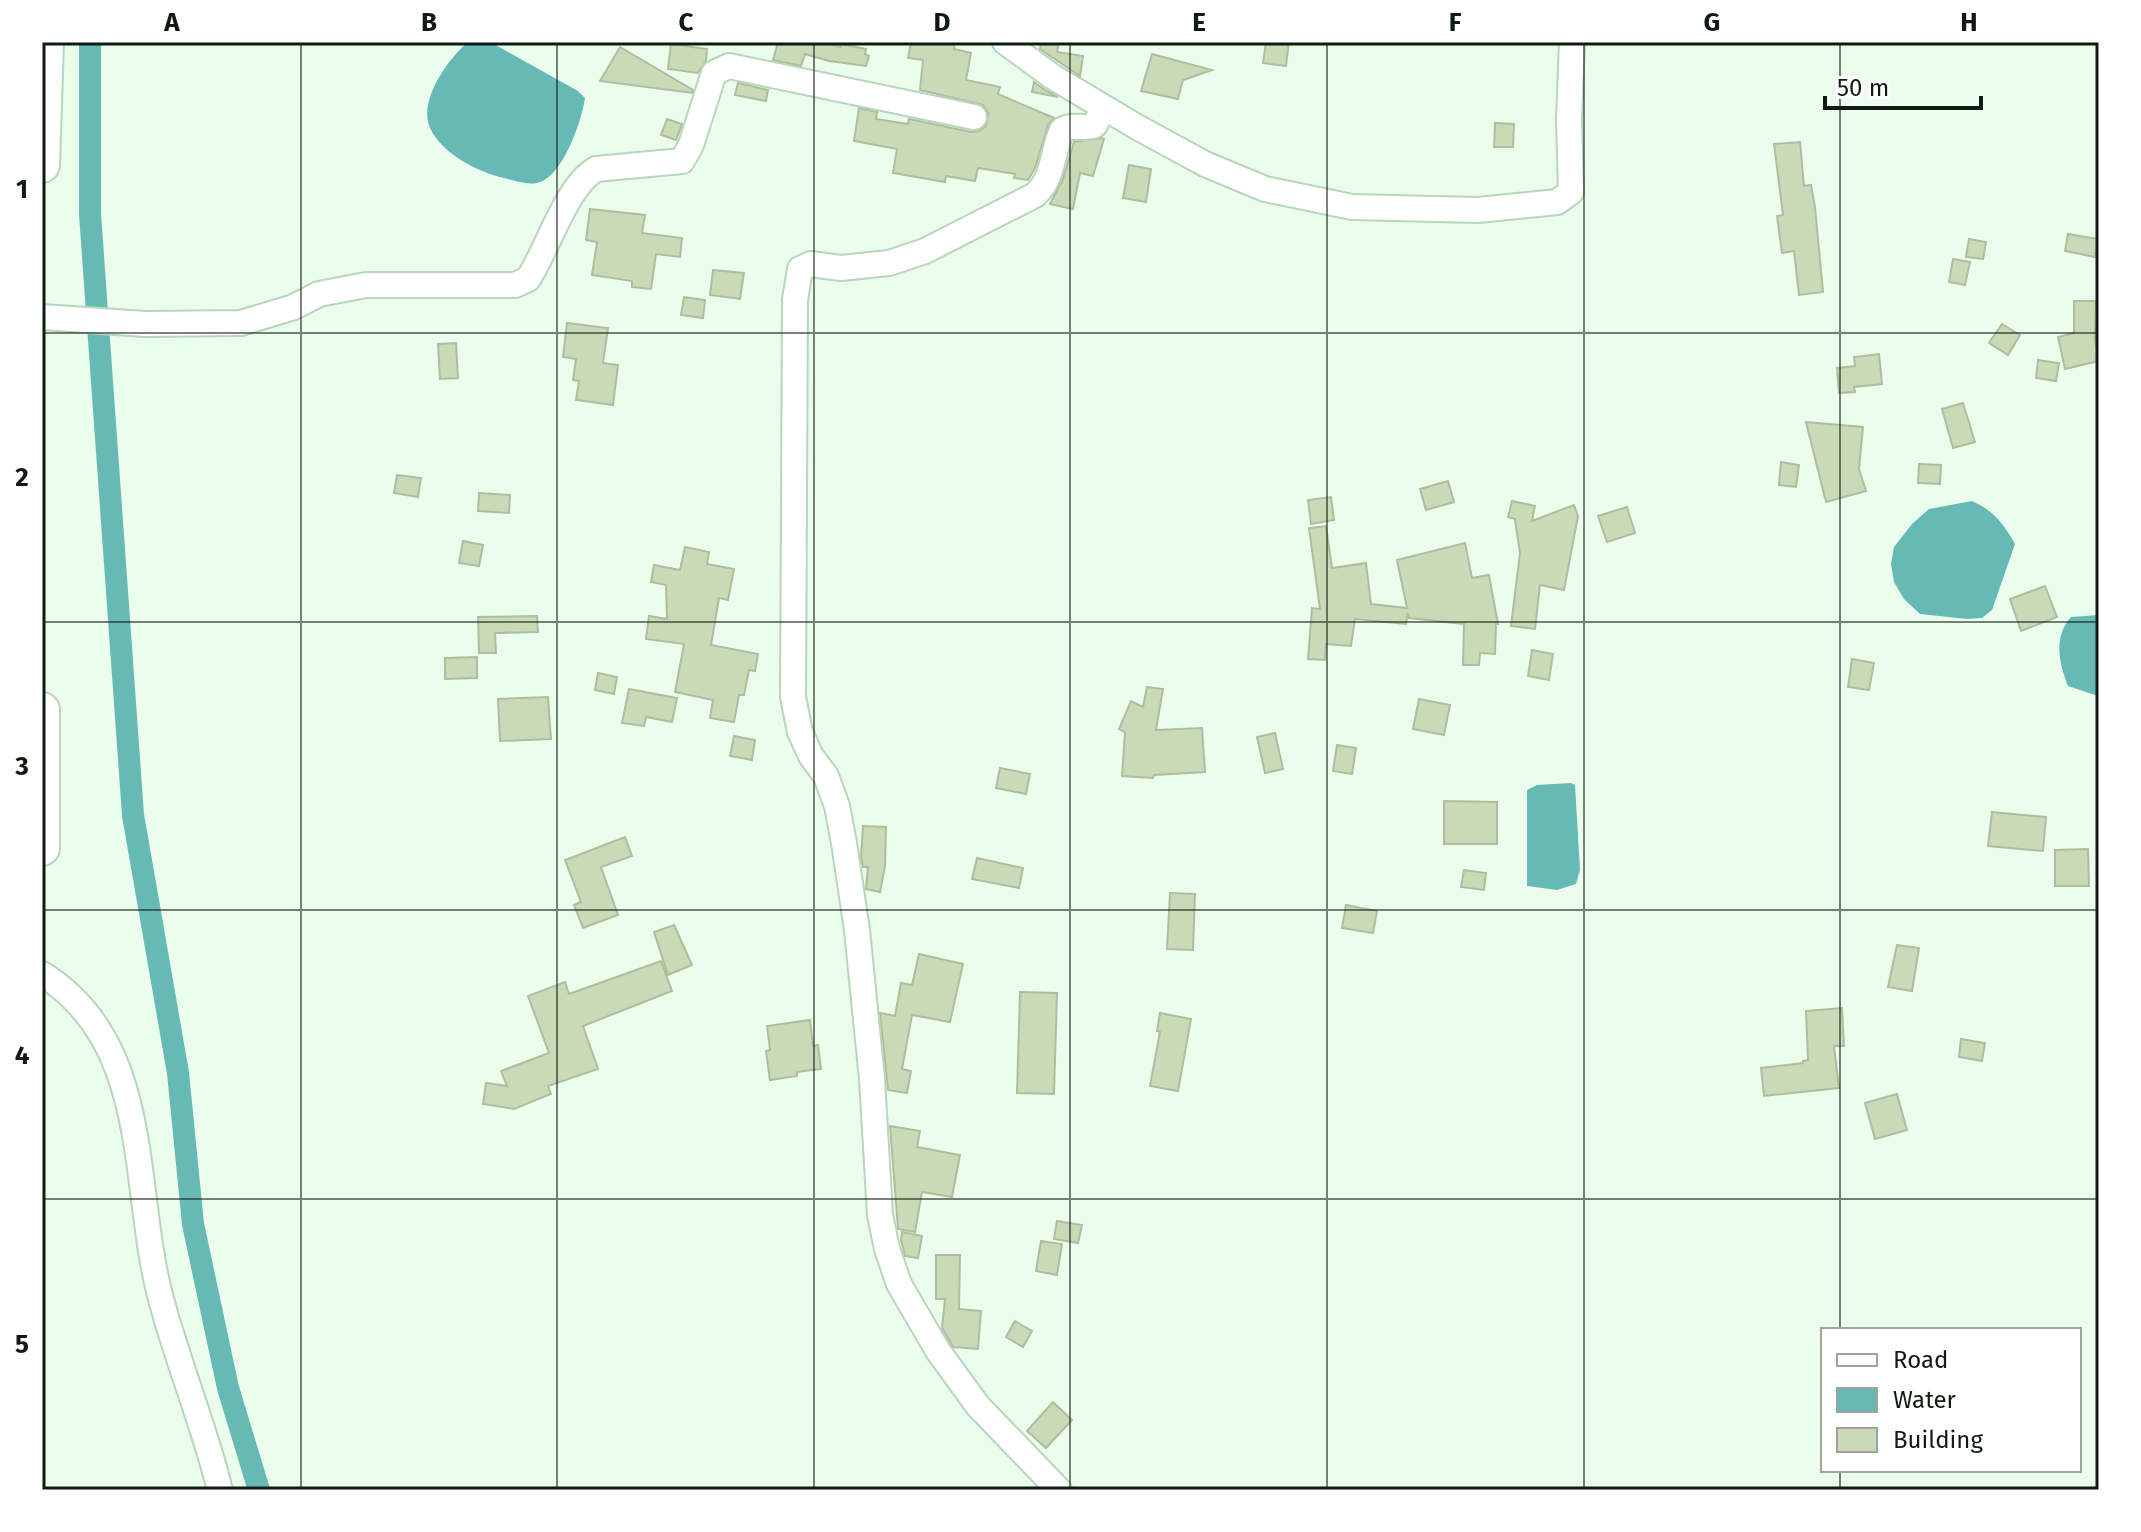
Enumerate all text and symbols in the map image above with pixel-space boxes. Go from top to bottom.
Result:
text: A [163,7,180,38]
text: B [421,7,437,38]
text: C [679,7,694,38]
text: D [934,7,951,38]
text: E [1192,7,1206,38]
text: F [1449,7,1462,38]
text: G [1704,7,1720,38]
text: H [1960,7,1978,38]
scale bar [1825,60,1981,110]
text: 50 m [1837,74,1889,102]
text: 1 [16,174,28,205]
text: 2 [15,462,29,493]
text: 3 [14,751,29,782]
text: 4 [15,1040,30,1071]
legend [1821,1328,2081,1472]
text: 5 [15,1329,29,1360]
text: Road [1893,1346,1948,1374]
text: Water [1893,1386,1957,1414]
text: Building [1893,1426,1983,1454]

